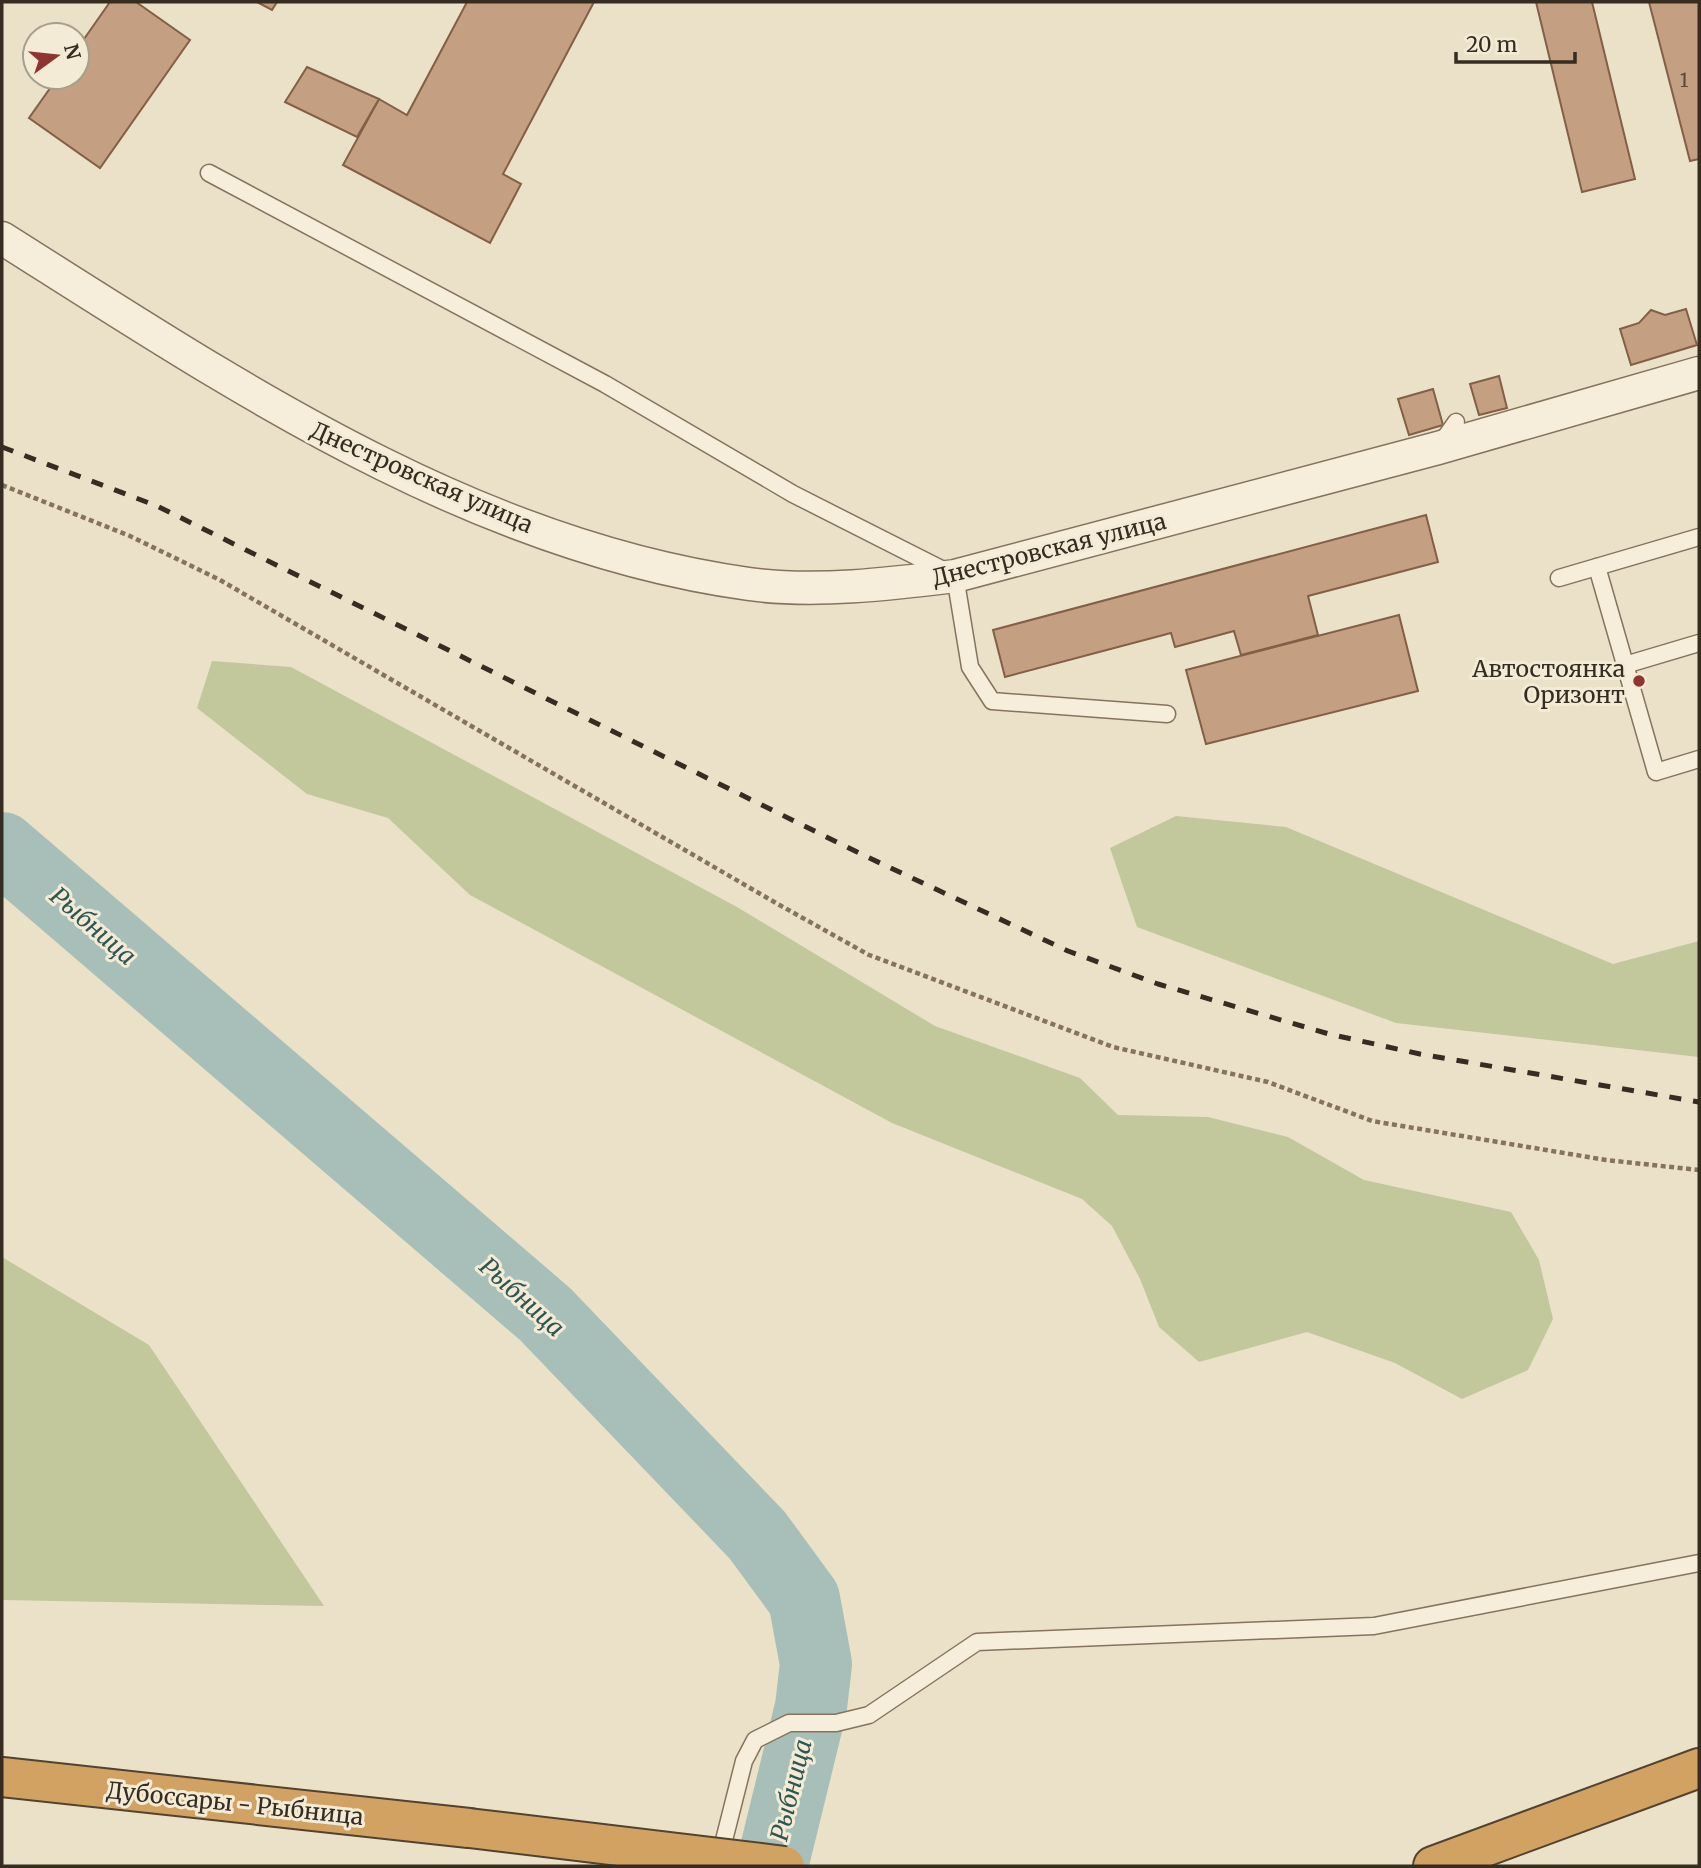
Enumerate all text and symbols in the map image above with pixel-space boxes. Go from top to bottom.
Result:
north arrow [21,21,91,91]
scale bar [1456,21,1575,65]
text: 20 m [1466,31,1518,58]
text: N [59,41,86,62]
house number: 1 [1680,68,1689,92]
street label: Днестровская улица [306,415,538,539]
street label: Днестровская улица [929,506,1169,592]
place label: Автостоянка Оризонт [1471,654,1625,709]
marker: Автостоянка Оризонт [1631,673,1647,689]
water label: Рыбница [44,880,142,972]
water label: Рыбница [473,1251,571,1343]
water label: Рыбница [763,1736,819,1844]
street label: Дубоссары - Рыбница [105,1775,365,1831]

